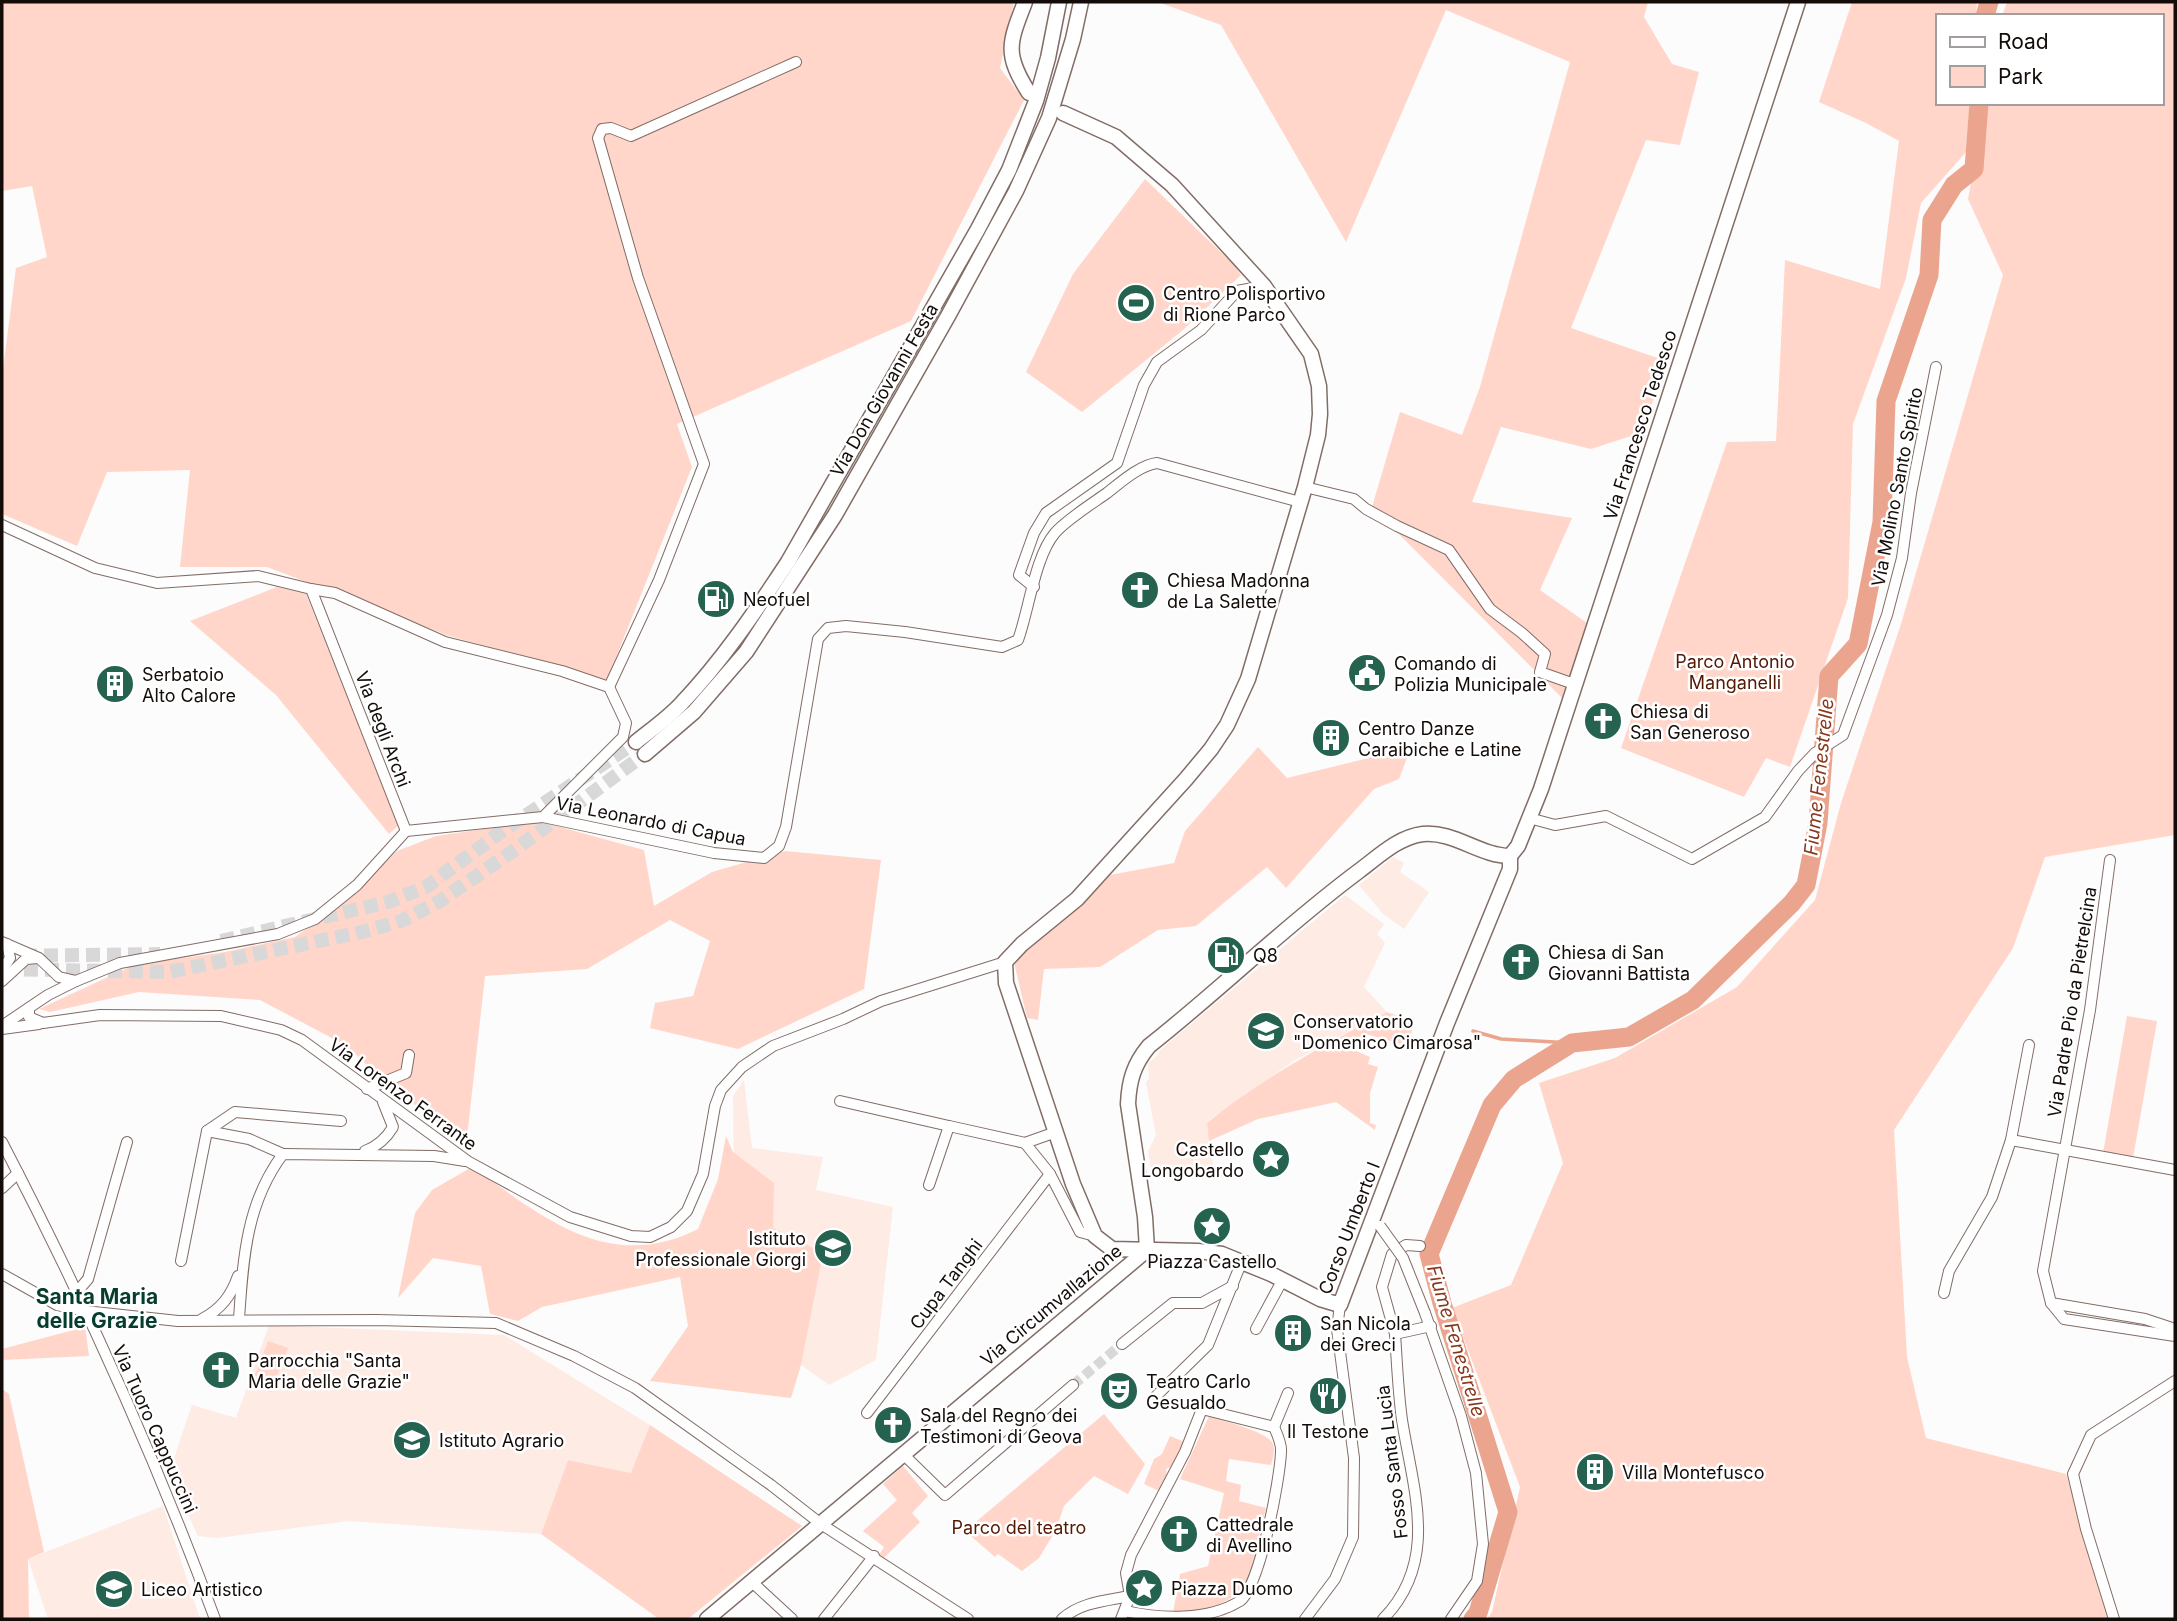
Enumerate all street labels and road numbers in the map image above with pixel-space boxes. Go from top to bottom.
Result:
street label: Via Don Giovanni Festa [826,300,942,480]
street label: Via Francesco Tedesco [1599,327,1681,523]
street label: Via Molino Santo Spirito [1867,385,1927,589]
street label: Via degli Archi [351,668,415,790]
street label: Via Leonardo di Capua [554,792,748,850]
street label: Via Padre Pio da Pietrelcina [2043,885,2101,1119]
street label: Via Lorenzo Ferrante [325,1033,481,1155]
street label: Corso Umberto I [1314,1159,1384,1297]
street label: Cupa Tanghi [905,1235,987,1333]
street label: Via Circumvallazione [976,1240,1126,1370]
street label: Via Tuoro Cappuccini [108,1342,202,1516]
street label: Fosso Santa Lucia [1372,1384,1412,1540]

